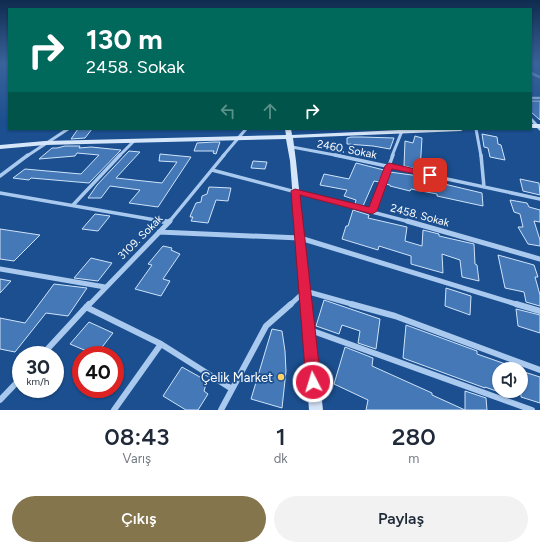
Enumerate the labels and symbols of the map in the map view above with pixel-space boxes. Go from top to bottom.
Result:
street label: 2460. Sokak [316,137,379,162]
pin [413,158,447,192]
street label: 2458. Sokak [389,201,451,230]
street label: 3109. Sokak [115,212,166,262]
speed limit sign: 40 [72,346,124,398]
position arrow [292,361,334,403]
place label: Çelik Market [201,370,273,385]
marker: Çelik Market [276,372,286,382]

